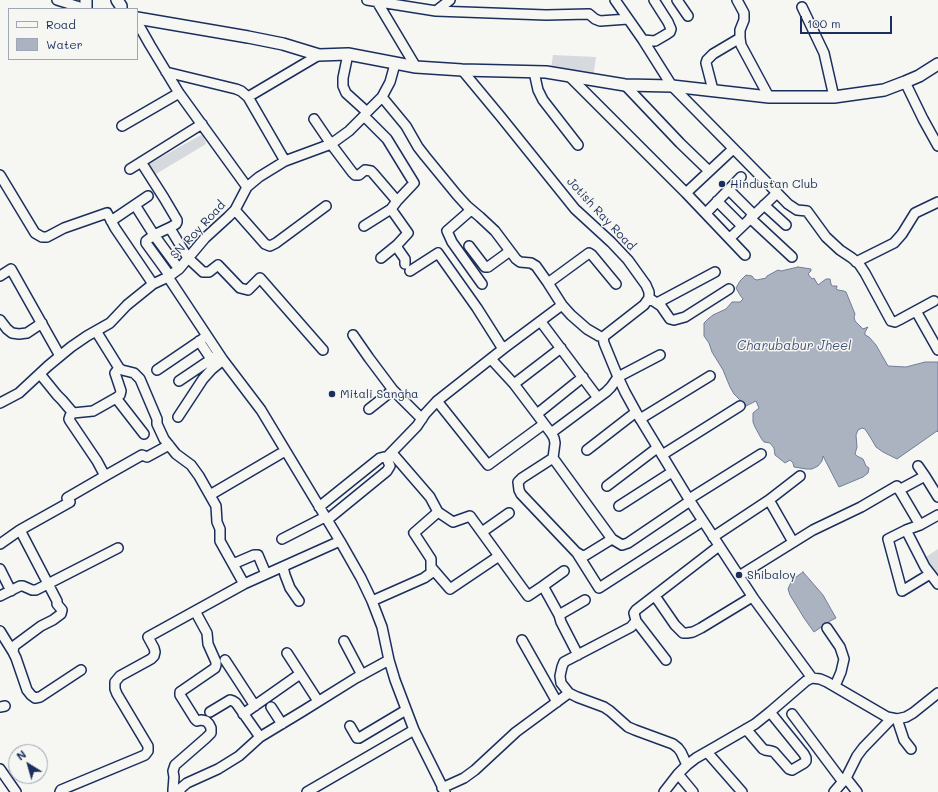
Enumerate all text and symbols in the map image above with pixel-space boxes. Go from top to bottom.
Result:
legend [8,8,138,60]
scale bar [802,8,894,34]
text: 100 m [807,15,841,31]
text: Road [46,16,76,32]
text: Water [46,36,83,52]
street label: Jotish Ray Road [564,175,638,253]
place label: Hindustan Club [730,177,818,191]
marker: Hindustan Club [717,179,727,189]
street label: SN Roy Road [167,198,229,262]
water label: Charubabur Jheel [737,338,851,354]
place label: Mitali Sangha [340,387,419,401]
marker: Mitali Sangha [327,389,337,399]
place label: Shibaloy [747,568,796,582]
marker: Shibaloy [734,570,744,580]
north arrow [8,744,48,784]
text: N [13,746,29,763]

